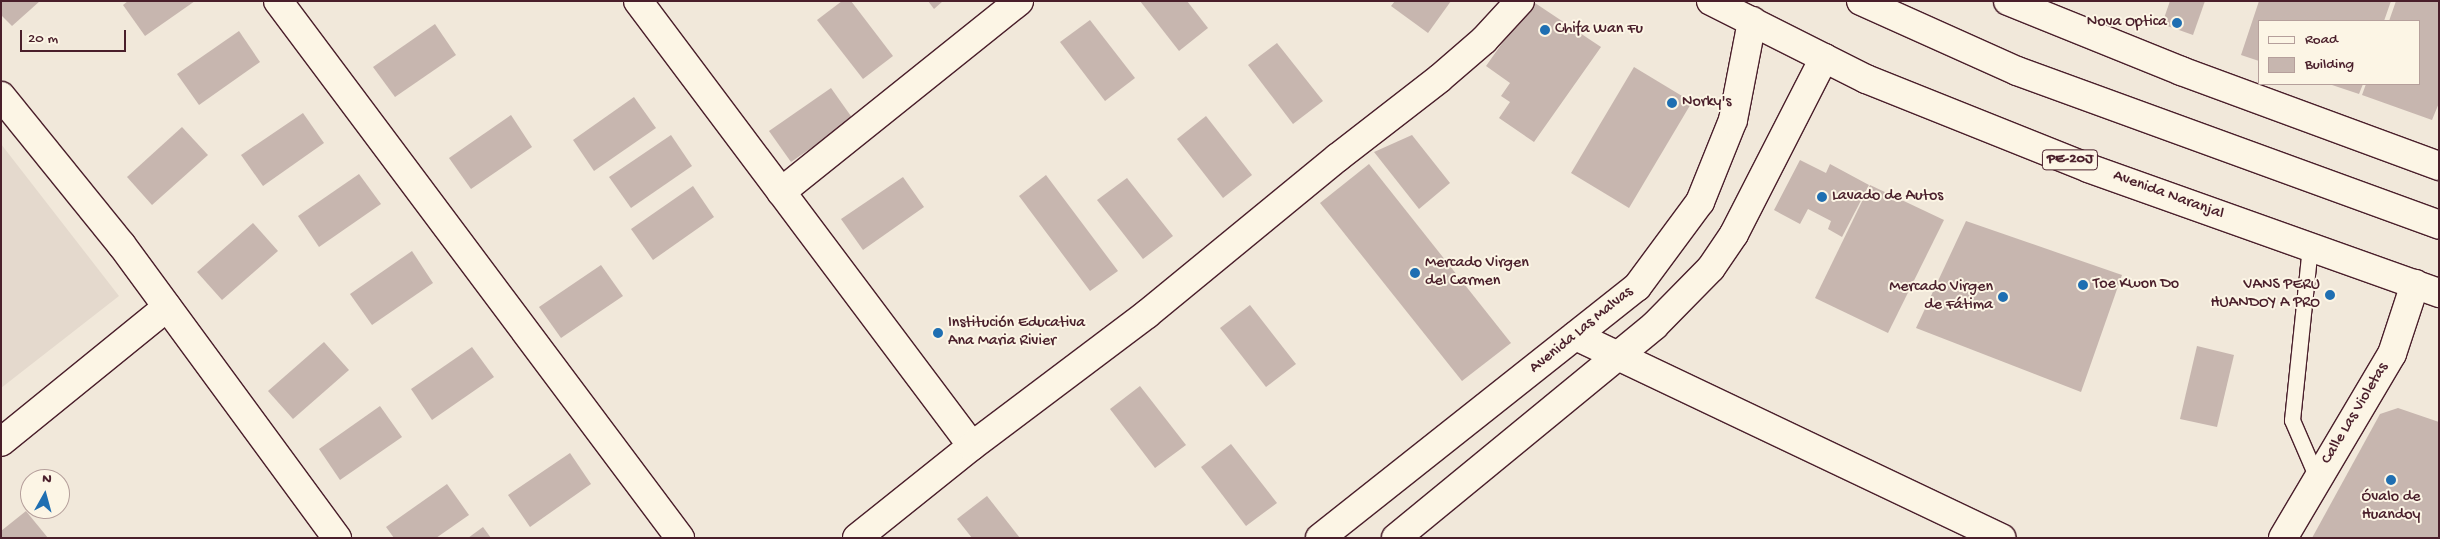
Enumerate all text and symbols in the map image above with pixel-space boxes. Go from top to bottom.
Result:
place label: Nova Optica [2087,13,2167,33]
marker: Nova Optica [2171,17,2183,29]
scale bar [22,20,129,52]
place label: Chifa Wan Fu [1555,20,1643,40]
legend [2258,20,2420,85]
marker: Chifa Wan Fu [1539,24,1551,36]
text: 20 m [28,30,58,48]
text: Road [2305,31,2338,49]
text: Building [2305,56,2354,74]
place label: Norky's [1682,93,1731,113]
marker: Norky's [1666,97,1678,109]
road number: PE-20J [2041,148,2099,172]
street label: Avenida Naranjal [2110,167,2226,225]
place label: Lavado de Autos [1832,187,1943,207]
marker: Lavado de Autos [1816,191,1828,203]
place label: Mercado Virgen del Carmen [1425,254,1529,292]
marker: Mercado Virgen del Carmen [1409,267,1421,279]
place label: Toe Kwon Do [2093,275,2179,295]
place label: VANS PERU HUANDOY A PRO [2210,276,2320,314]
place label: Mercado Virgen de Fátima [1889,278,1993,316]
marker: Toe Kwon Do [2077,279,2089,291]
street label: Avenida Las Malvas [1526,283,1638,379]
marker: VANS PERU HUANDOY A PRO [2324,289,2336,301]
marker: Mercado Virgen de Fátima [1997,291,2009,303]
place label: Institución Educativa Ana Maria Rivier [948,314,1085,352]
marker: Institución Educativa Ana Maria Rivier [932,327,944,339]
street label: Calle Las Violetas [2318,360,2394,468]
north arrow [20,469,70,519]
text: N [41,471,52,489]
marker: Óvalo de Huandoy [2385,474,2397,486]
place label: Óvalo de Huandoy [2362,488,2420,526]

